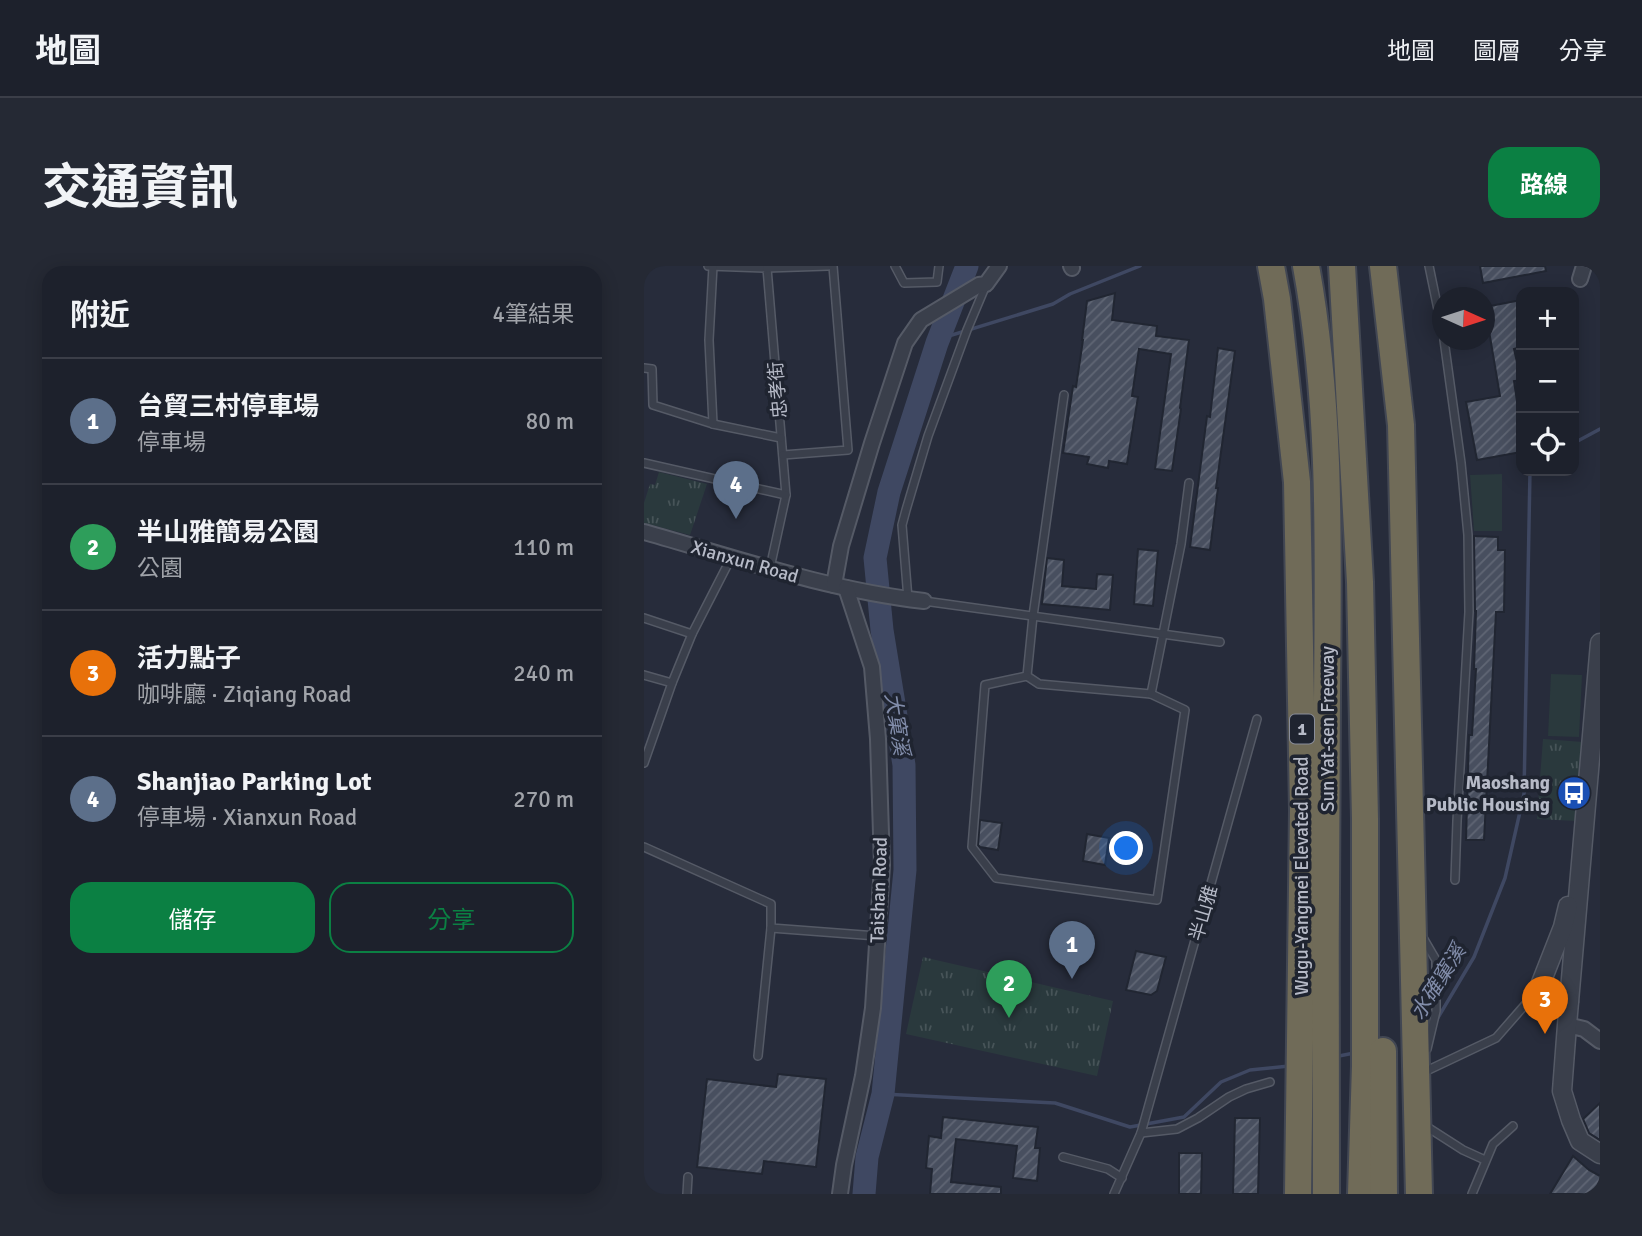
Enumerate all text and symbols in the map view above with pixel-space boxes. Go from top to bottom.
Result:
text: 地圖 [35,31,101,72]
text: 地圖 [1387,36,1435,66]
text: 圖層 [1473,36,1521,66]
text: 分享 [1559,36,1607,66]
button: 路線 [1488,147,1600,218]
text: 交通資訊 [42,158,238,218]
north arrow [1432,287,1495,350]
map controls [1516,287,1579,476]
button: + [1516,287,1579,350]
text: 附近 [70,297,130,334]
text: 4筆結果 [493,300,574,329]
button: − [1516,350,1579,413]
street label: 忠孝街 [764,360,792,419]
text: 台貿三村停車場 [137,391,319,423]
text: 1 [87,407,99,436]
text: 80 m [526,407,574,436]
button: locate [1516,413,1579,476]
text: 停車場 [137,428,206,457]
pin: 4 [713,461,759,519]
text: 半山雅簡易公園 [137,517,319,549]
text: 2 [87,533,99,562]
text: 110 m [513,533,574,562]
street label: Xianxun Road [688,535,801,589]
text: 公園 [137,554,183,583]
text: 活力點子 [137,643,241,675]
street label: Sun Yat-sen Freeway [1316,646,1340,812]
text: 3 [87,659,99,688]
text: 240 m [513,659,574,688]
text: 咖啡廳 · Ziqiang Road [137,680,351,709]
water label: 大窠溪 [879,691,915,760]
road number: 1 [1290,714,1314,743]
street label: Wugu-Yangmei Elevated Road [1290,756,1314,996]
text: Shanjiao Parking Lot [137,766,371,798]
place label: Maoshang Public Housing [1426,771,1550,817]
bus stop icon: Maoshang Public Housing [1555,774,1593,812]
text: 4 [87,785,99,814]
text: 270 m [513,785,574,814]
text: 停車場 · Xianxun Road [137,803,357,832]
your location [1109,831,1143,865]
street label: Taishan Road [865,837,893,944]
button: 儲存 [70,882,315,953]
button: 分享 [329,882,574,953]
street label: 半山雅 [1185,883,1223,944]
pin: 1 [1049,921,1095,979]
water label: 水確窠溪 [1405,937,1473,1025]
pin: 2 [986,960,1032,1018]
pin: 3 [1522,976,1568,1034]

